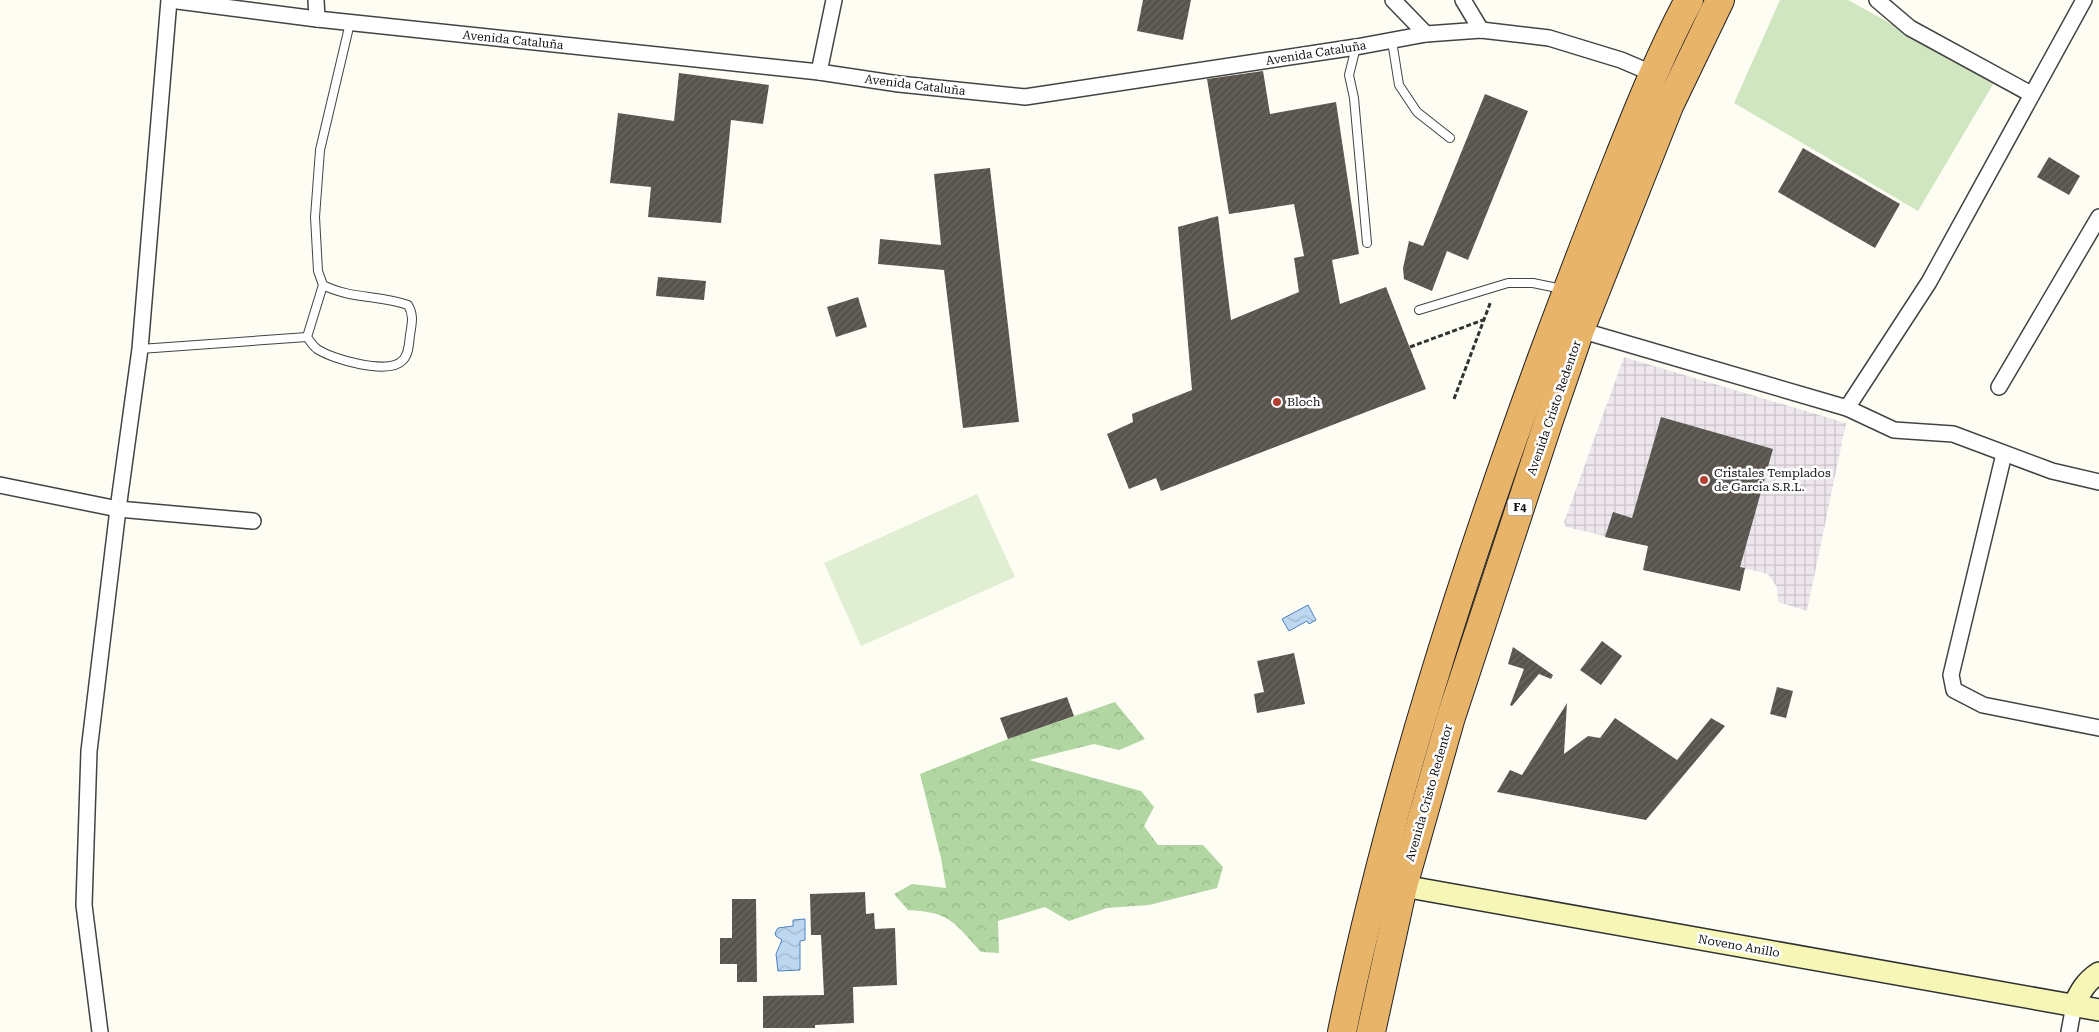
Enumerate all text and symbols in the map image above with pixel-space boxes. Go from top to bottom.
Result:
street label: Avenida Cataluña [462,28,565,52]
street label: Avenida Cataluña [1265,38,1368,68]
street label: Avenida Cataluña [864,72,967,98]
street label: Avenida Cristo Redentor [1524,339,1584,477]
place label: Bloch [1287,395,1321,409]
marker: Bloch [1271,396,1283,408]
place label: Cristales Templados de Garcia S.R.L. [1714,466,1831,494]
marker: Cristales Templados de Garcia S.R.L. [1698,474,1710,486]
road number: F4 [1508,498,1532,516]
street label: Avenida Cristo Redentor [1403,723,1455,863]
street label: Noveno Anillo [1697,932,1781,960]

